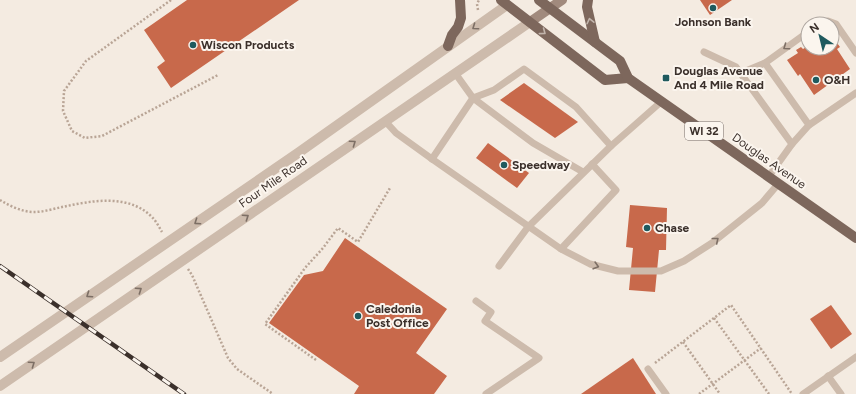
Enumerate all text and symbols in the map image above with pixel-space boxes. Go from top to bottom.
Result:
marker: Johnson Bank [708,3,718,13]
place label: Johnson Bank [675,15,752,29]
north arrow [800,16,840,56]
one-way arrow [587,18,595,24]
text: N [807,20,822,36]
one-way arrow [472,22,479,30]
one-way arrow [538,28,545,35]
place label: Wiscon Products [201,38,295,52]
marker: Wiscon Products [188,40,198,50]
one-way arrow [784,42,791,49]
place label: Douglas Avenue And 4 Mile Road [674,64,764,92]
marker: Douglas Avenue And 4 Mile Road [661,73,671,83]
place label: O&H [824,73,850,87]
marker: O&H [811,75,821,85]
road number: WI 32 [685,122,723,140]
street label: Douglas Avenue [729,130,809,192]
one-way arrow [349,140,356,148]
street label: Four Mile Road [236,153,310,211]
place label: Speedway [512,158,570,172]
marker: Speedway [499,160,509,170]
one-way arrow [242,214,249,221]
one-way arrow [194,217,201,224]
place label: Chase [655,221,690,235]
marker: Chase [642,223,652,233]
one-way arrow [712,237,719,244]
one-way arrow [593,261,599,269]
one-way arrow [135,287,142,295]
one-way arrow [87,290,94,297]
place label: Caledonia Post Office [366,302,429,330]
marker: Caledonia Post Office [353,311,363,321]
one-way arrow [28,361,35,369]

